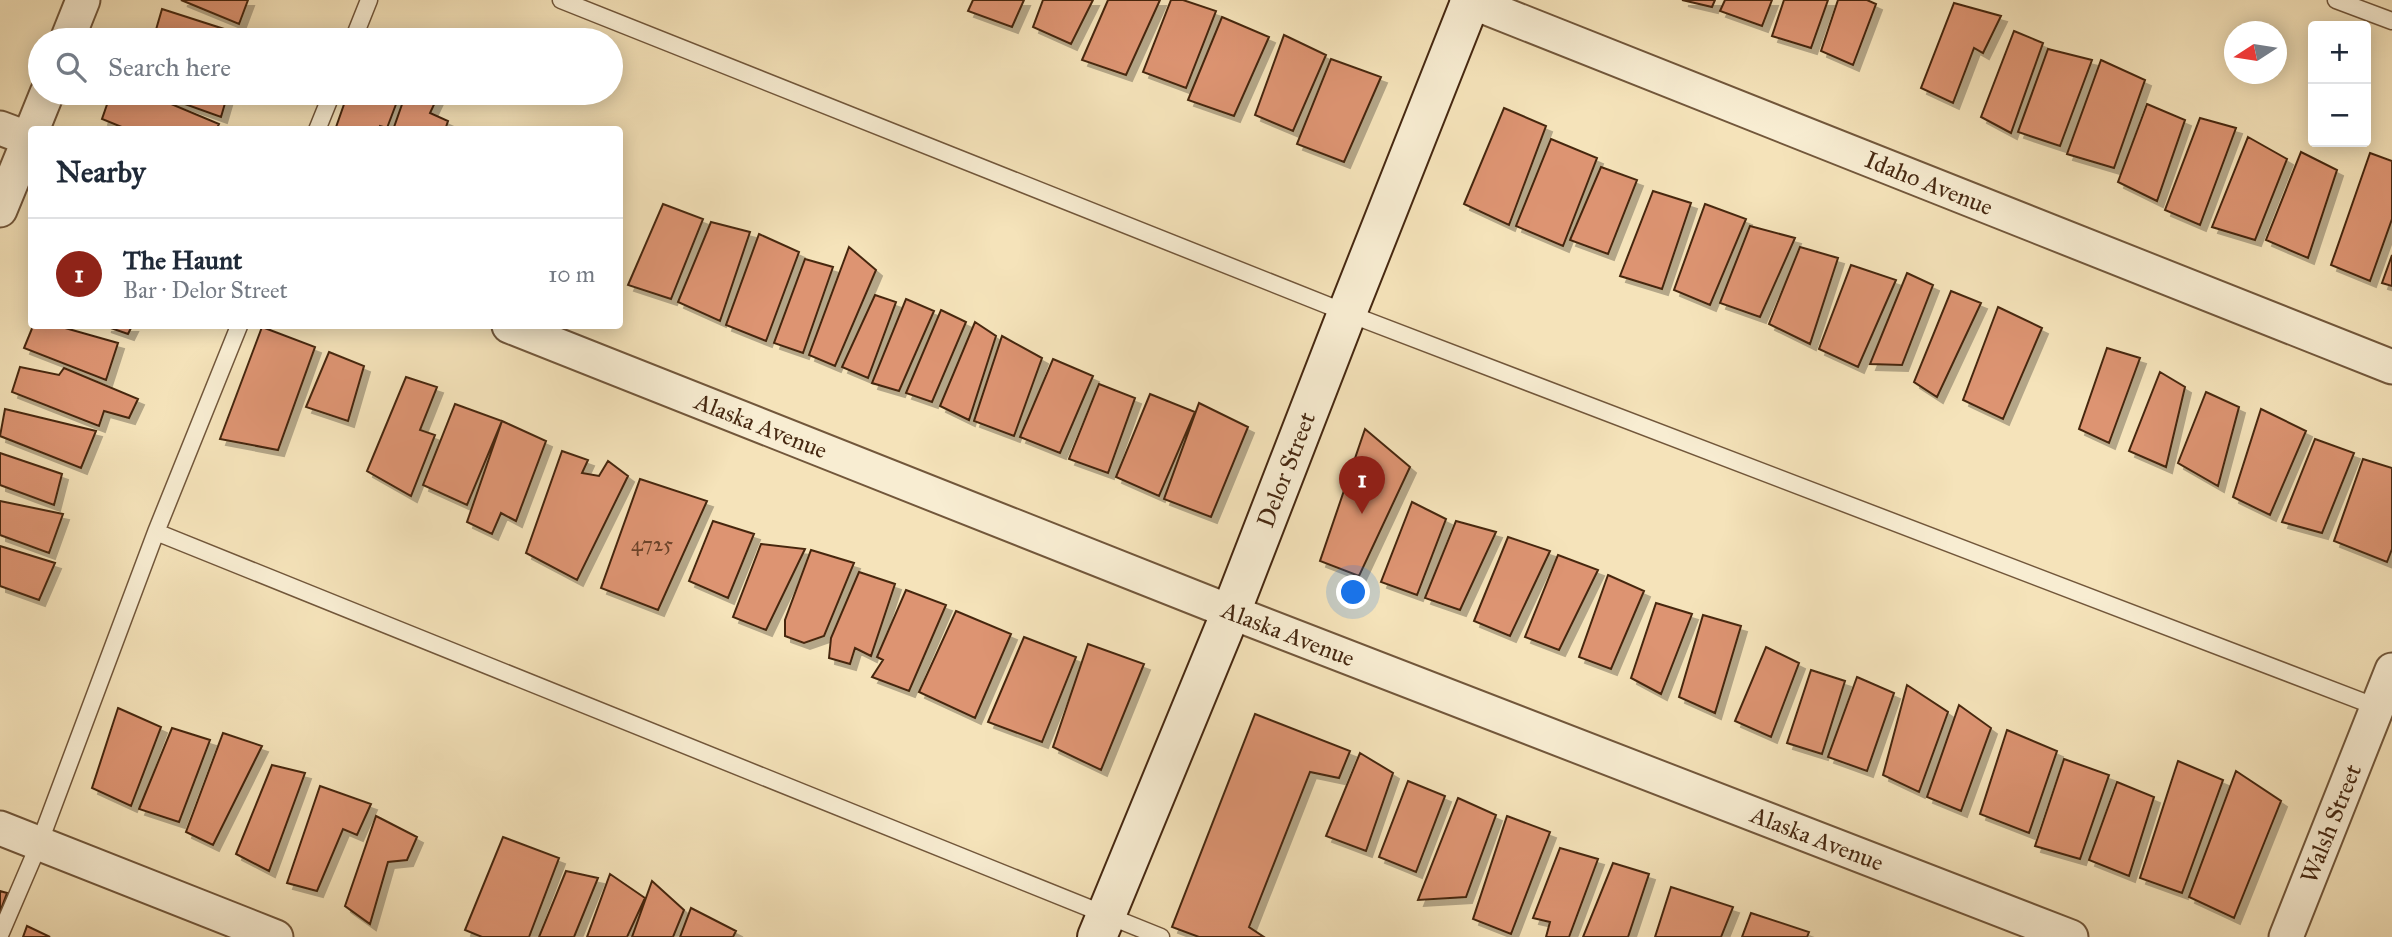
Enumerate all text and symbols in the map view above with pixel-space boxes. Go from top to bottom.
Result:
north arrow [2224,21,2287,84]
map controls [2308,21,2371,147]
button: + [2308,21,2371,84]
search box [28,28,623,105]
icon: search [52,48,90,86]
text: Search here [108,51,231,83]
button: − [2308,84,2371,147]
street label: Idaho Avenue [1861,144,1997,222]
text: Nearby [56,154,146,190]
text: The Haunt [123,244,242,276]
text: 1 [74,260,84,288]
text: 10 m [548,260,595,288]
text: Bar · Delor Street [123,276,288,304]
street label: Alaska Avenue [689,386,832,466]
street label: Delor Street [1250,407,1322,532]
pin: 1 [1339,456,1385,514]
house number: 4725 [631,531,673,557]
your location [1336,575,1370,609]
street label: Alaska Avenue [1217,595,1359,673]
street label: Walsh Street [2294,759,2368,887]
street label: Alaska Avenue [1745,799,1888,878]

